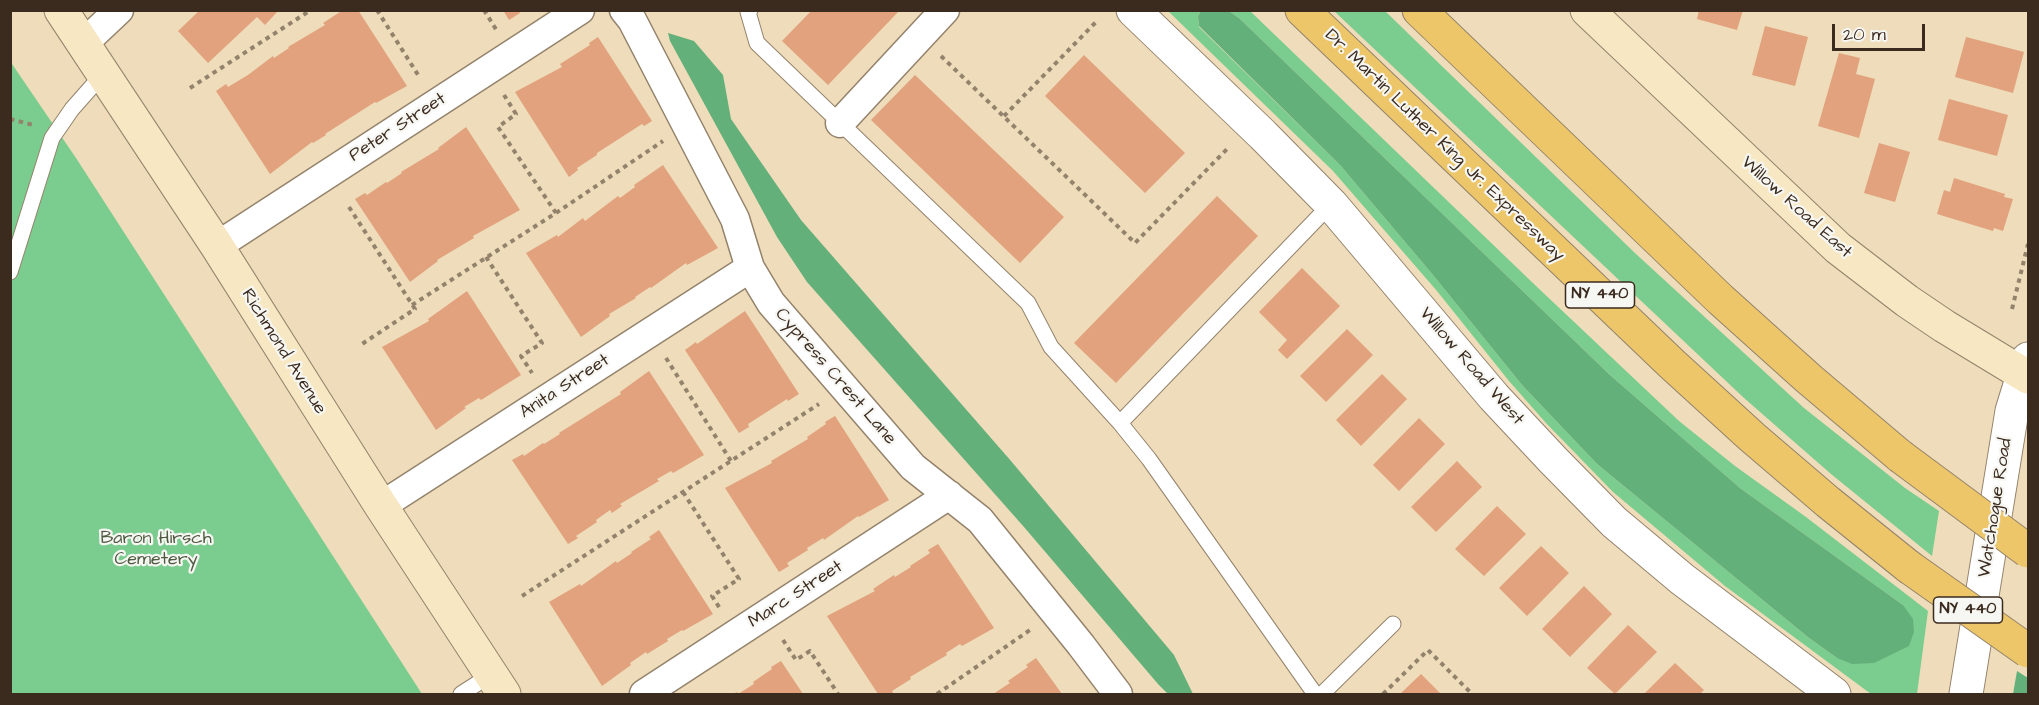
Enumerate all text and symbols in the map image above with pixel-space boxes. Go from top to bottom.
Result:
scale bar [1835,12,1928,50]
text: 20 m [1843,22,1886,47]
street label: Dr. Martin Luther King Jr. Expressway [1320,25,1568,267]
street label: Peter Street [346,89,450,167]
street label: Willow Road East [1736,153,1856,263]
road number: NY 440 [1566,282,1634,308]
street label: Richmond Avenue [236,285,330,419]
street label: Cypress Crest Lane [770,304,900,450]
street label: Willow Road West [1414,304,1528,430]
street label: Anita Street [516,350,614,424]
street label: Watchogue Road [1974,437,2018,579]
park label: Baron Hirsch Cemetery [100,528,212,570]
street label: Marc Street [745,557,847,633]
road number: NY 440 [1934,597,2002,623]

